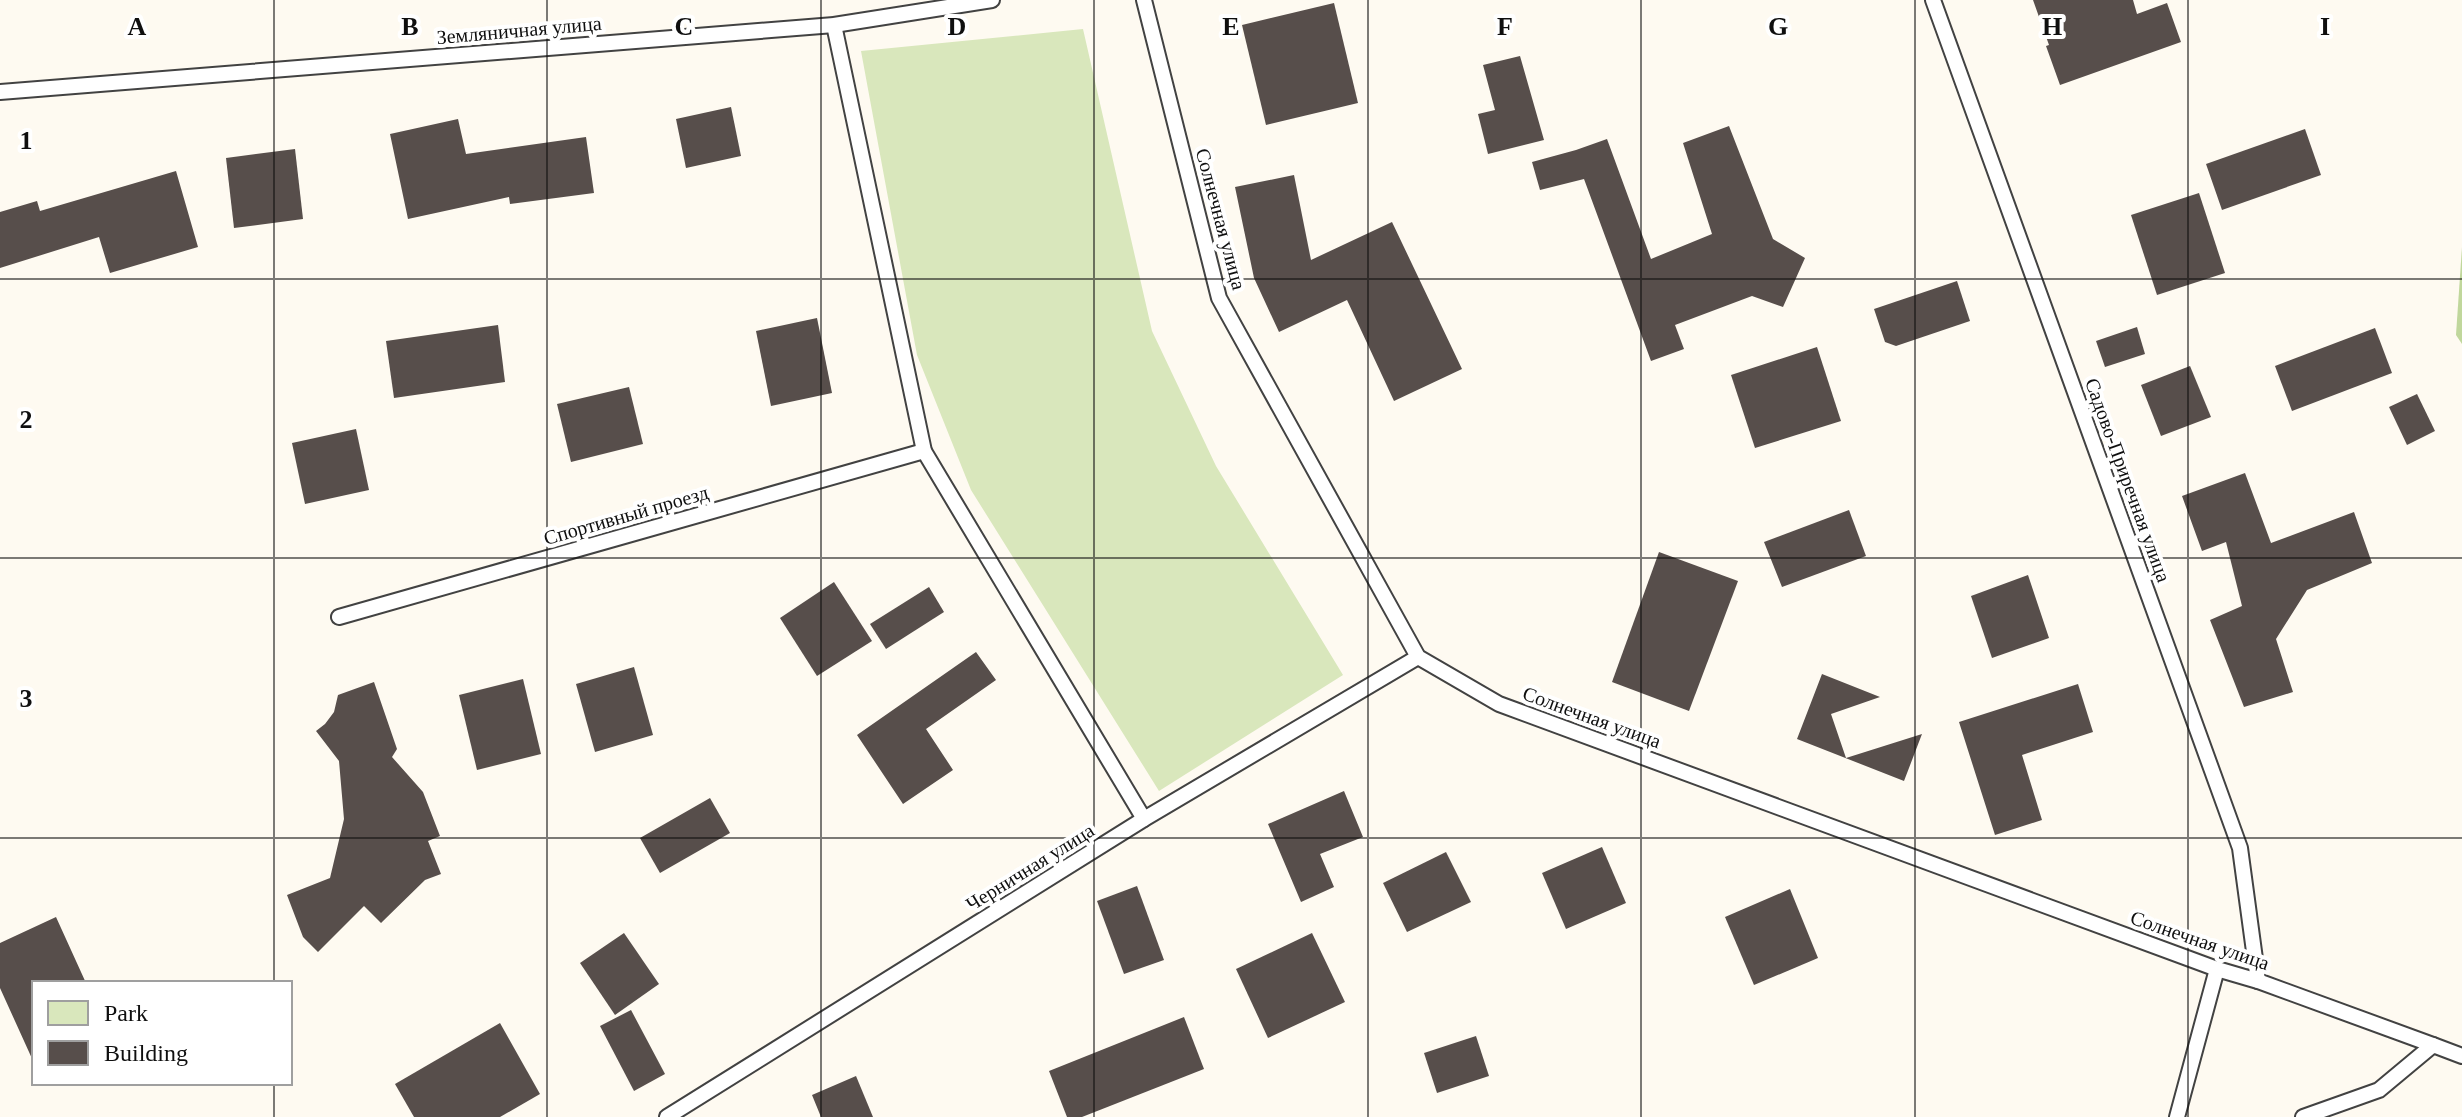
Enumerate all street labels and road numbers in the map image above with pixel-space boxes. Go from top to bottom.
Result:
street label: Земляничная улица [436,12,603,49]
street label: Солнечная улица [1191,146,1250,292]
street label: Садово-Приречная улица [2080,375,2175,585]
street label: Спортивный проезд [541,481,711,550]
street label: Солнечная улица [1520,682,1664,753]
street label: Черничная улица [962,819,1099,916]
street label: Солнечная улица [2127,906,2272,975]

